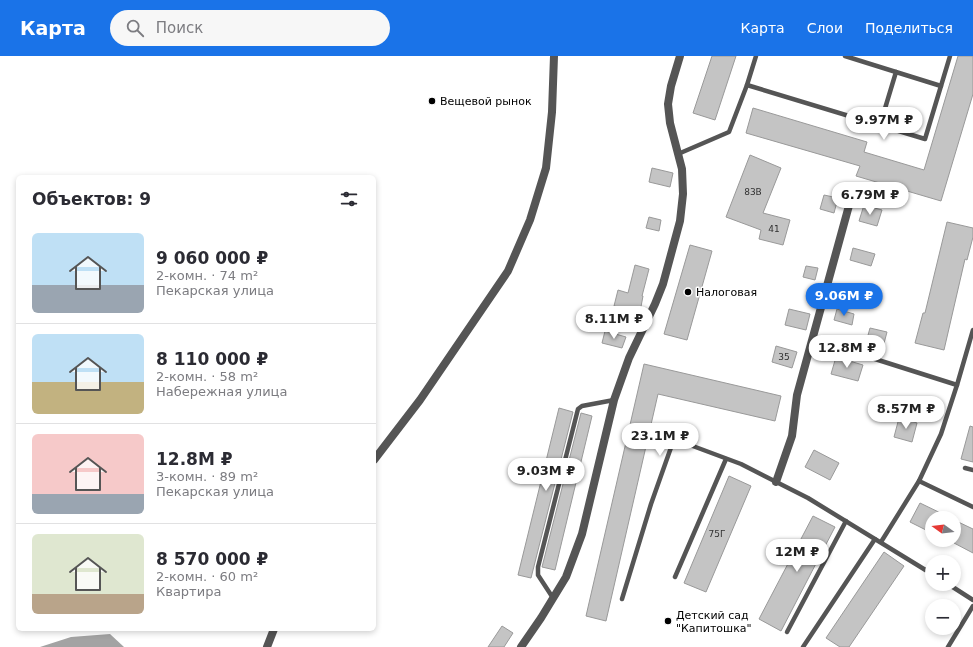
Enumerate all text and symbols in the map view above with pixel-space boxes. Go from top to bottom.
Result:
search box [110,10,390,46]
text: Карта [20,17,86,39]
icon: search [124,17,146,39]
text: Поиск [156,19,203,37]
text: Карта [741,20,785,36]
text: Слои [807,20,843,36]
text: Поделиться [865,20,953,36]
place label: Вещевой рынок [440,95,532,108]
marker: Вещевой рынок [427,96,437,106]
pin: 9.97M ₽ [847,107,921,141]
text: 9.97M ₽ [855,112,913,127]
pin: 6.79M ₽ [833,182,907,216]
house number: 83В [744,187,762,197]
text: 6.79M ₽ [841,187,899,202]
icon: filters [338,188,360,210]
text: Объектов: 9 [32,189,151,209]
house number: 41 [768,224,780,234]
text: 9 060 000 ₽ [156,248,268,268]
icon: home [64,249,112,297]
text: 2-комн. · 74 m² [156,268,258,283]
text: Пекарская улица [156,283,274,298]
pin: 9.06M ₽ [807,283,881,317]
place label: Налоговая [696,286,757,299]
marker: Налоговая [683,287,693,297]
text: 9.06M ₽ [815,288,873,303]
pin: 8.11M ₽ [577,306,651,340]
text: 8.11M ₽ [585,311,643,326]
pin: 12.8M ₽ [810,335,884,369]
text: 12.8M ₽ [818,340,876,355]
text: 8 110 000 ₽ [156,349,268,369]
icon: home [64,350,112,398]
house number: 35 [778,352,790,362]
text: 2-комн. · 58 m² [156,369,258,384]
text: Набережная улица [156,384,287,399]
pin: 8.57M ₽ [869,396,943,430]
text: 8.57M ₽ [877,401,935,416]
pin: 23.1M ₽ [623,423,697,457]
text: 23.1M ₽ [631,428,689,443]
text: 12.8M ₽ [156,449,233,469]
icon: home [64,450,112,498]
pin: 9.03M ₽ [509,458,583,492]
text: 9.03M ₽ [517,463,575,478]
text: 3-комн. · 89 m² [156,469,258,484]
text: Пекарская улица [156,484,274,499]
north arrow [925,511,961,547]
map controls [925,511,961,635]
house number: 75Г [709,529,725,539]
pin: 12M ₽ [769,539,825,573]
text: 12M ₽ [775,544,819,559]
text: 8 570 000 ₽ [156,549,268,569]
icon: home [64,550,112,598]
button: + [925,555,961,591]
text: 2-комн. · 60 m² [156,569,258,584]
text: Квартира [156,584,221,599]
button: − [925,599,961,635]
place label: Детский сад "Капитошка" [676,609,752,635]
marker: Детский сад "Капитошка" [663,616,673,626]

